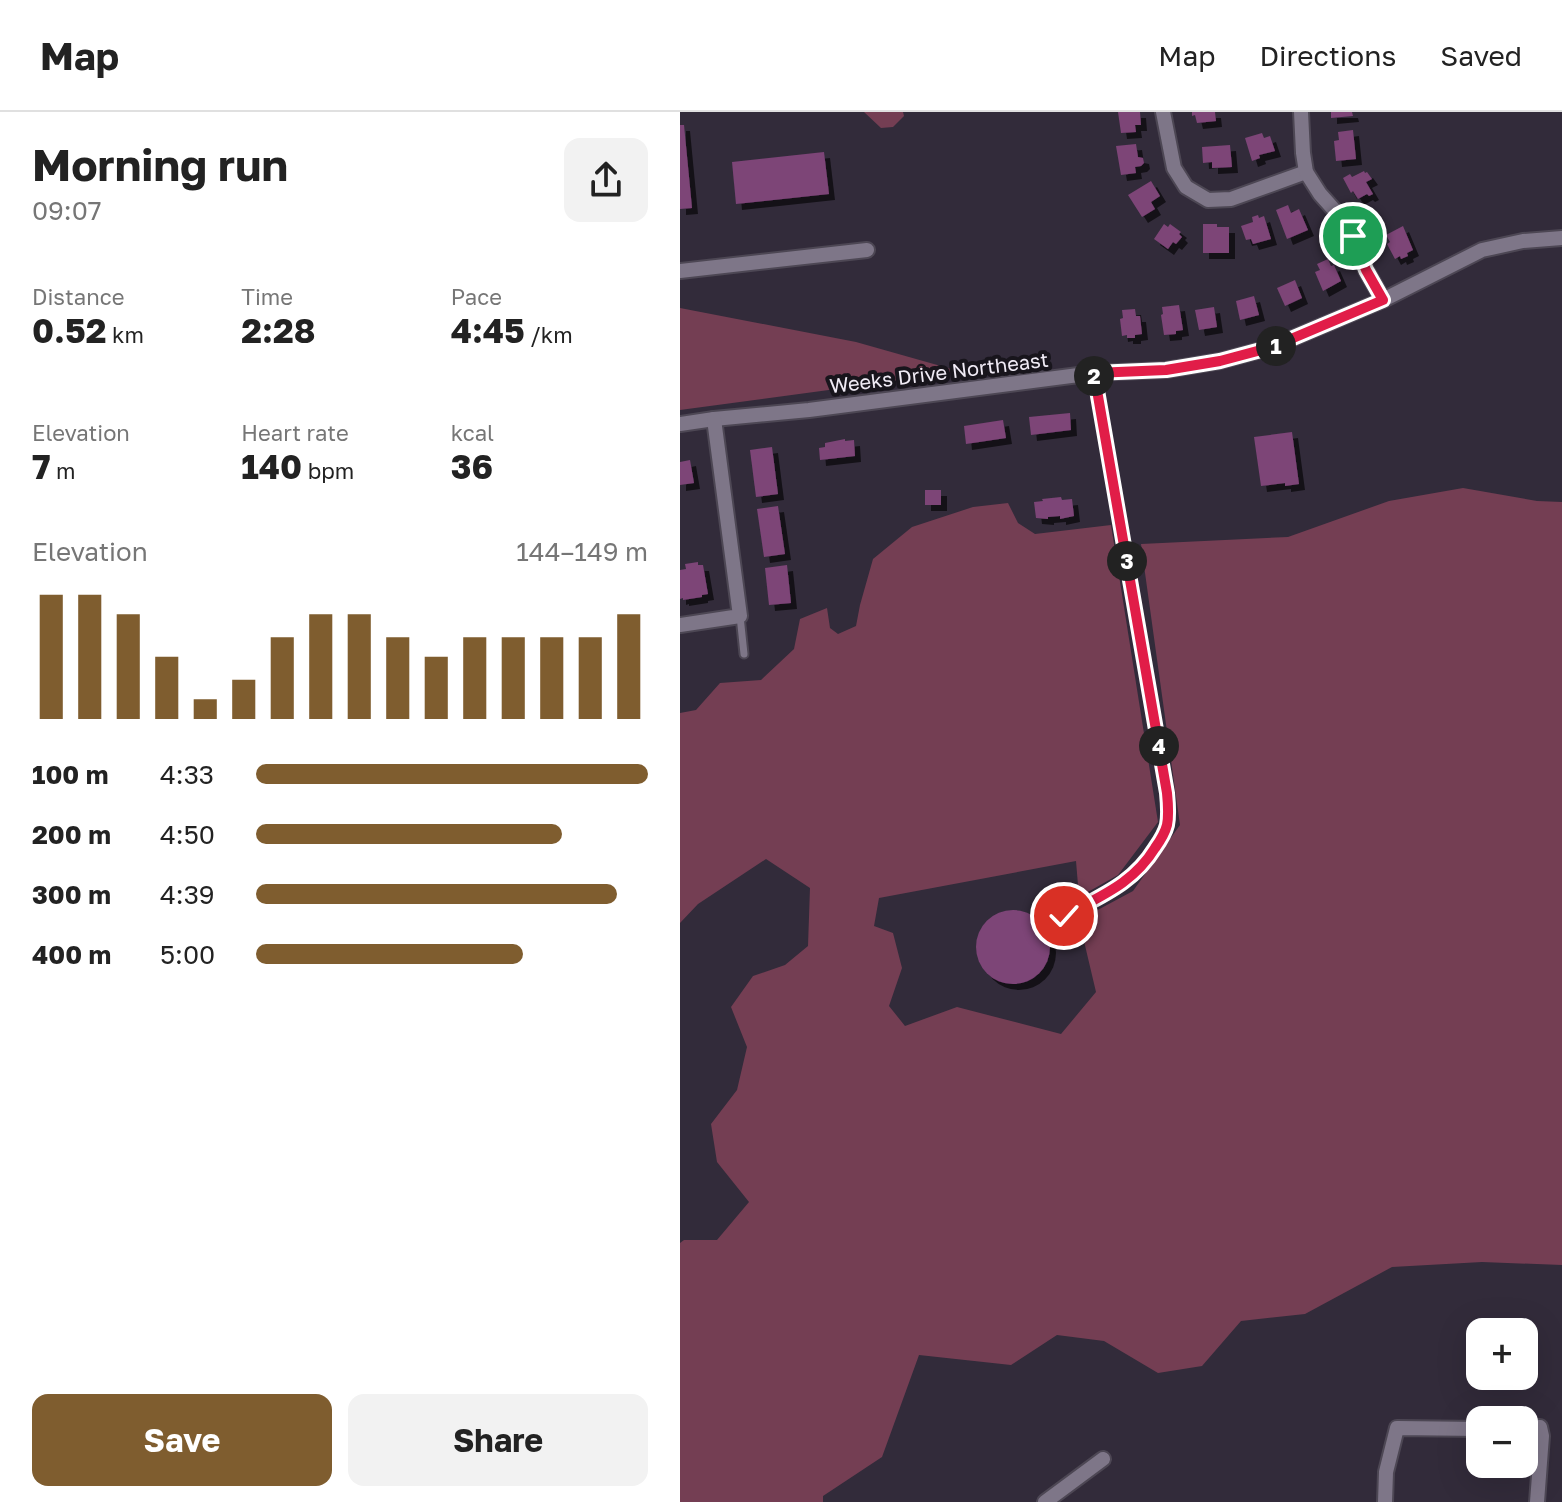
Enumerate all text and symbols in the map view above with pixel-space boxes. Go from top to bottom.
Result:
text: Map [40,33,119,78]
text: Map [1158,39,1215,72]
text: Directions [1259,39,1396,72]
text: Saved [1440,39,1522,72]
text: Morning run [32,138,288,191]
button: share [564,138,648,222]
text: 09:07 [32,195,102,226]
pin [1319,202,1387,270]
icon: arrive [1331,214,1375,258]
text: Distance [32,283,124,310]
text: Time [241,283,293,310]
text: Pace [451,283,502,310]
text: 0.52 [32,310,106,350]
text: 2:28 [241,310,315,350]
text: 4:45 [451,310,525,350]
text: km [106,321,144,348]
text: /km [525,321,573,348]
pin: 1 [1256,326,1296,366]
text: 1 [1270,332,1282,359]
street label: Weeks Drive Northeast [828,347,1050,397]
pin: 2 [1074,356,1114,396]
text: 2 [1087,362,1101,389]
text: Elevation [32,419,130,446]
text: Heart rate [241,419,349,446]
text: kcal [451,419,494,446]
text: 7 [32,446,51,486]
text: 140 [241,446,302,486]
text: 36 [451,446,493,486]
text: m [51,457,76,484]
text: bpm [302,457,354,484]
text: Elevation [32,536,148,567]
text: 144–149 m [516,536,648,567]
pin: 3 [1107,541,1147,581]
text: 3 [1120,547,1134,574]
pin: 4 [1139,726,1179,766]
text: 4 [1152,732,1166,759]
text: 100 m [32,759,108,790]
text: 4:33 [160,759,214,790]
text: 200 m [32,819,111,850]
text: 4:50 [160,819,215,850]
text: 300 m [32,879,111,910]
text: 4:39 [160,879,215,910]
pin [1030,882,1098,950]
icon: check [1042,894,1086,938]
text: 400 m [32,939,111,970]
text: 5:00 [160,939,215,970]
map controls [1466,1318,1538,1478]
button: + [1466,1318,1538,1390]
button: Save [32,1394,332,1486]
button: Share [348,1394,648,1486]
button: − [1466,1406,1538,1478]

